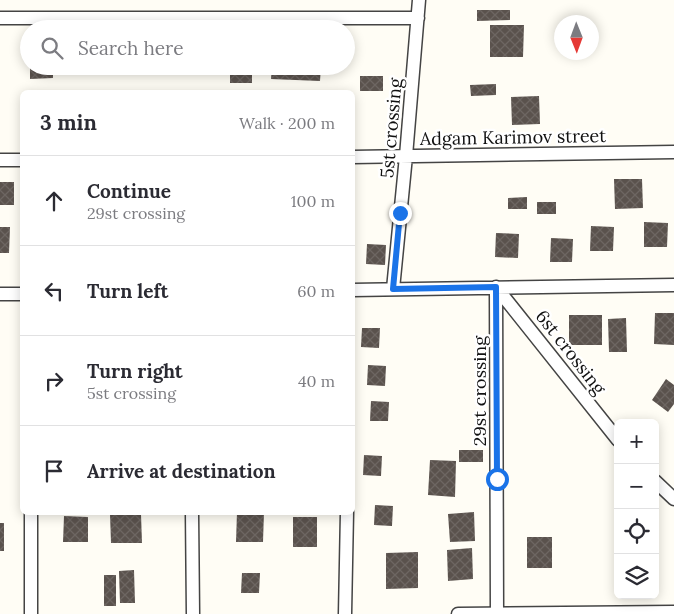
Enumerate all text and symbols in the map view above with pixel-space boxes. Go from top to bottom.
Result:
north arrow [554,15,599,60]
search box [20,20,355,75]
icon: search [38,34,66,62]
text: Search here [78,36,184,60]
street label: 5st crossing [375,76,407,179]
text: 3 min [40,109,97,136]
text: Walk · 200 m [239,113,335,133]
street label: Adgam Karimov street [419,124,606,150]
text: Continue [87,179,171,203]
icon: ahead [40,187,68,215]
text: 100 m [291,191,335,211]
route end [389,202,412,225]
text: 29st crossing [87,203,185,223]
icon: left [40,277,68,305]
text: Turn left [87,279,168,303]
text: 60 m [297,281,335,301]
street label: 6st crossing [531,305,612,400]
street label: 29st crossing [468,335,491,446]
text: Turn right [87,359,183,383]
icon: right [40,367,68,395]
text: 40 m [298,371,335,391]
text: 5st crossing [87,383,176,403]
map controls [614,419,659,599]
button: + [614,419,659,464]
icon: arrive [40,457,68,485]
text: Arrive at destination [87,459,276,483]
button: − [614,464,659,509]
route start [486,468,509,491]
button: locate [614,509,659,554]
button: layers [614,554,659,599]

